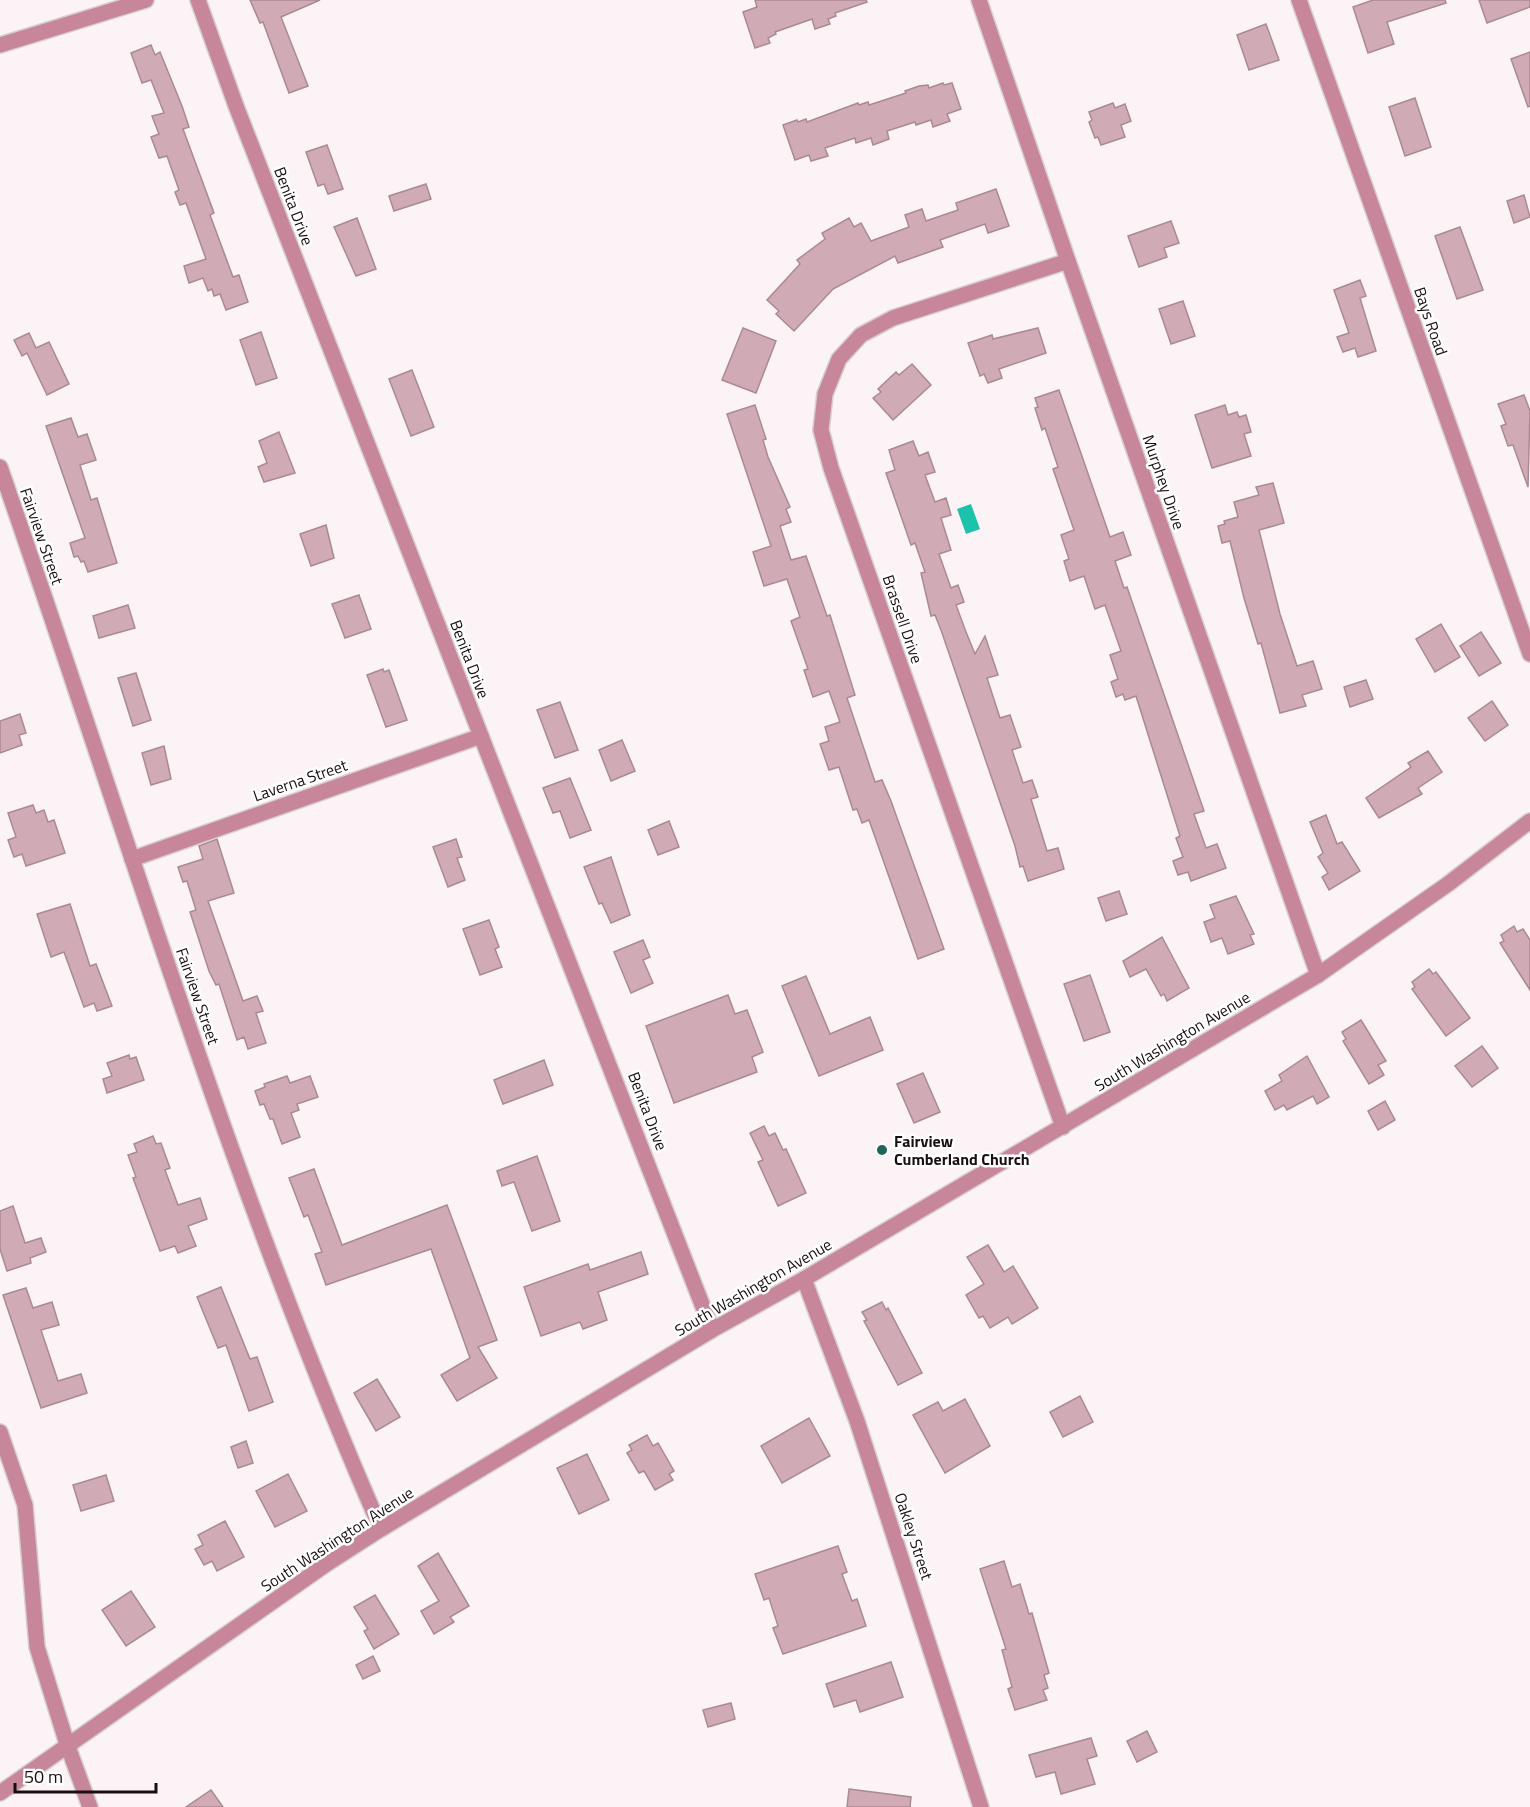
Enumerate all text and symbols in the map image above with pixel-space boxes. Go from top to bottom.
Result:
street label: Benita Drive [268,163,320,249]
street label: Bays Road [1408,284,1454,358]
street label: Murphey Drive [1137,431,1191,533]
street label: Fairview Street [14,484,70,588]
street label: Brassell Drive [877,571,929,667]
street label: Benita Drive [444,616,496,702]
street label: Laverna Street [250,753,351,807]
street label: Fairview Street [170,944,226,1048]
street label: South Washington Avenue [1090,985,1254,1097]
street label: Benita Drive [622,1068,674,1154]
place label: Fairview Cumberland Church [894,1129,1030,1171]
marker: Fairview Cumberland Church [875,1143,889,1157]
street label: South Washington Avenue [670,1232,836,1342]
street label: South Washington Avenue [256,1480,418,1598]
street label: Oakley Street [889,1489,939,1583]
scale bar [15,1756,156,1794]
text: 50 m [24,1763,63,1790]

